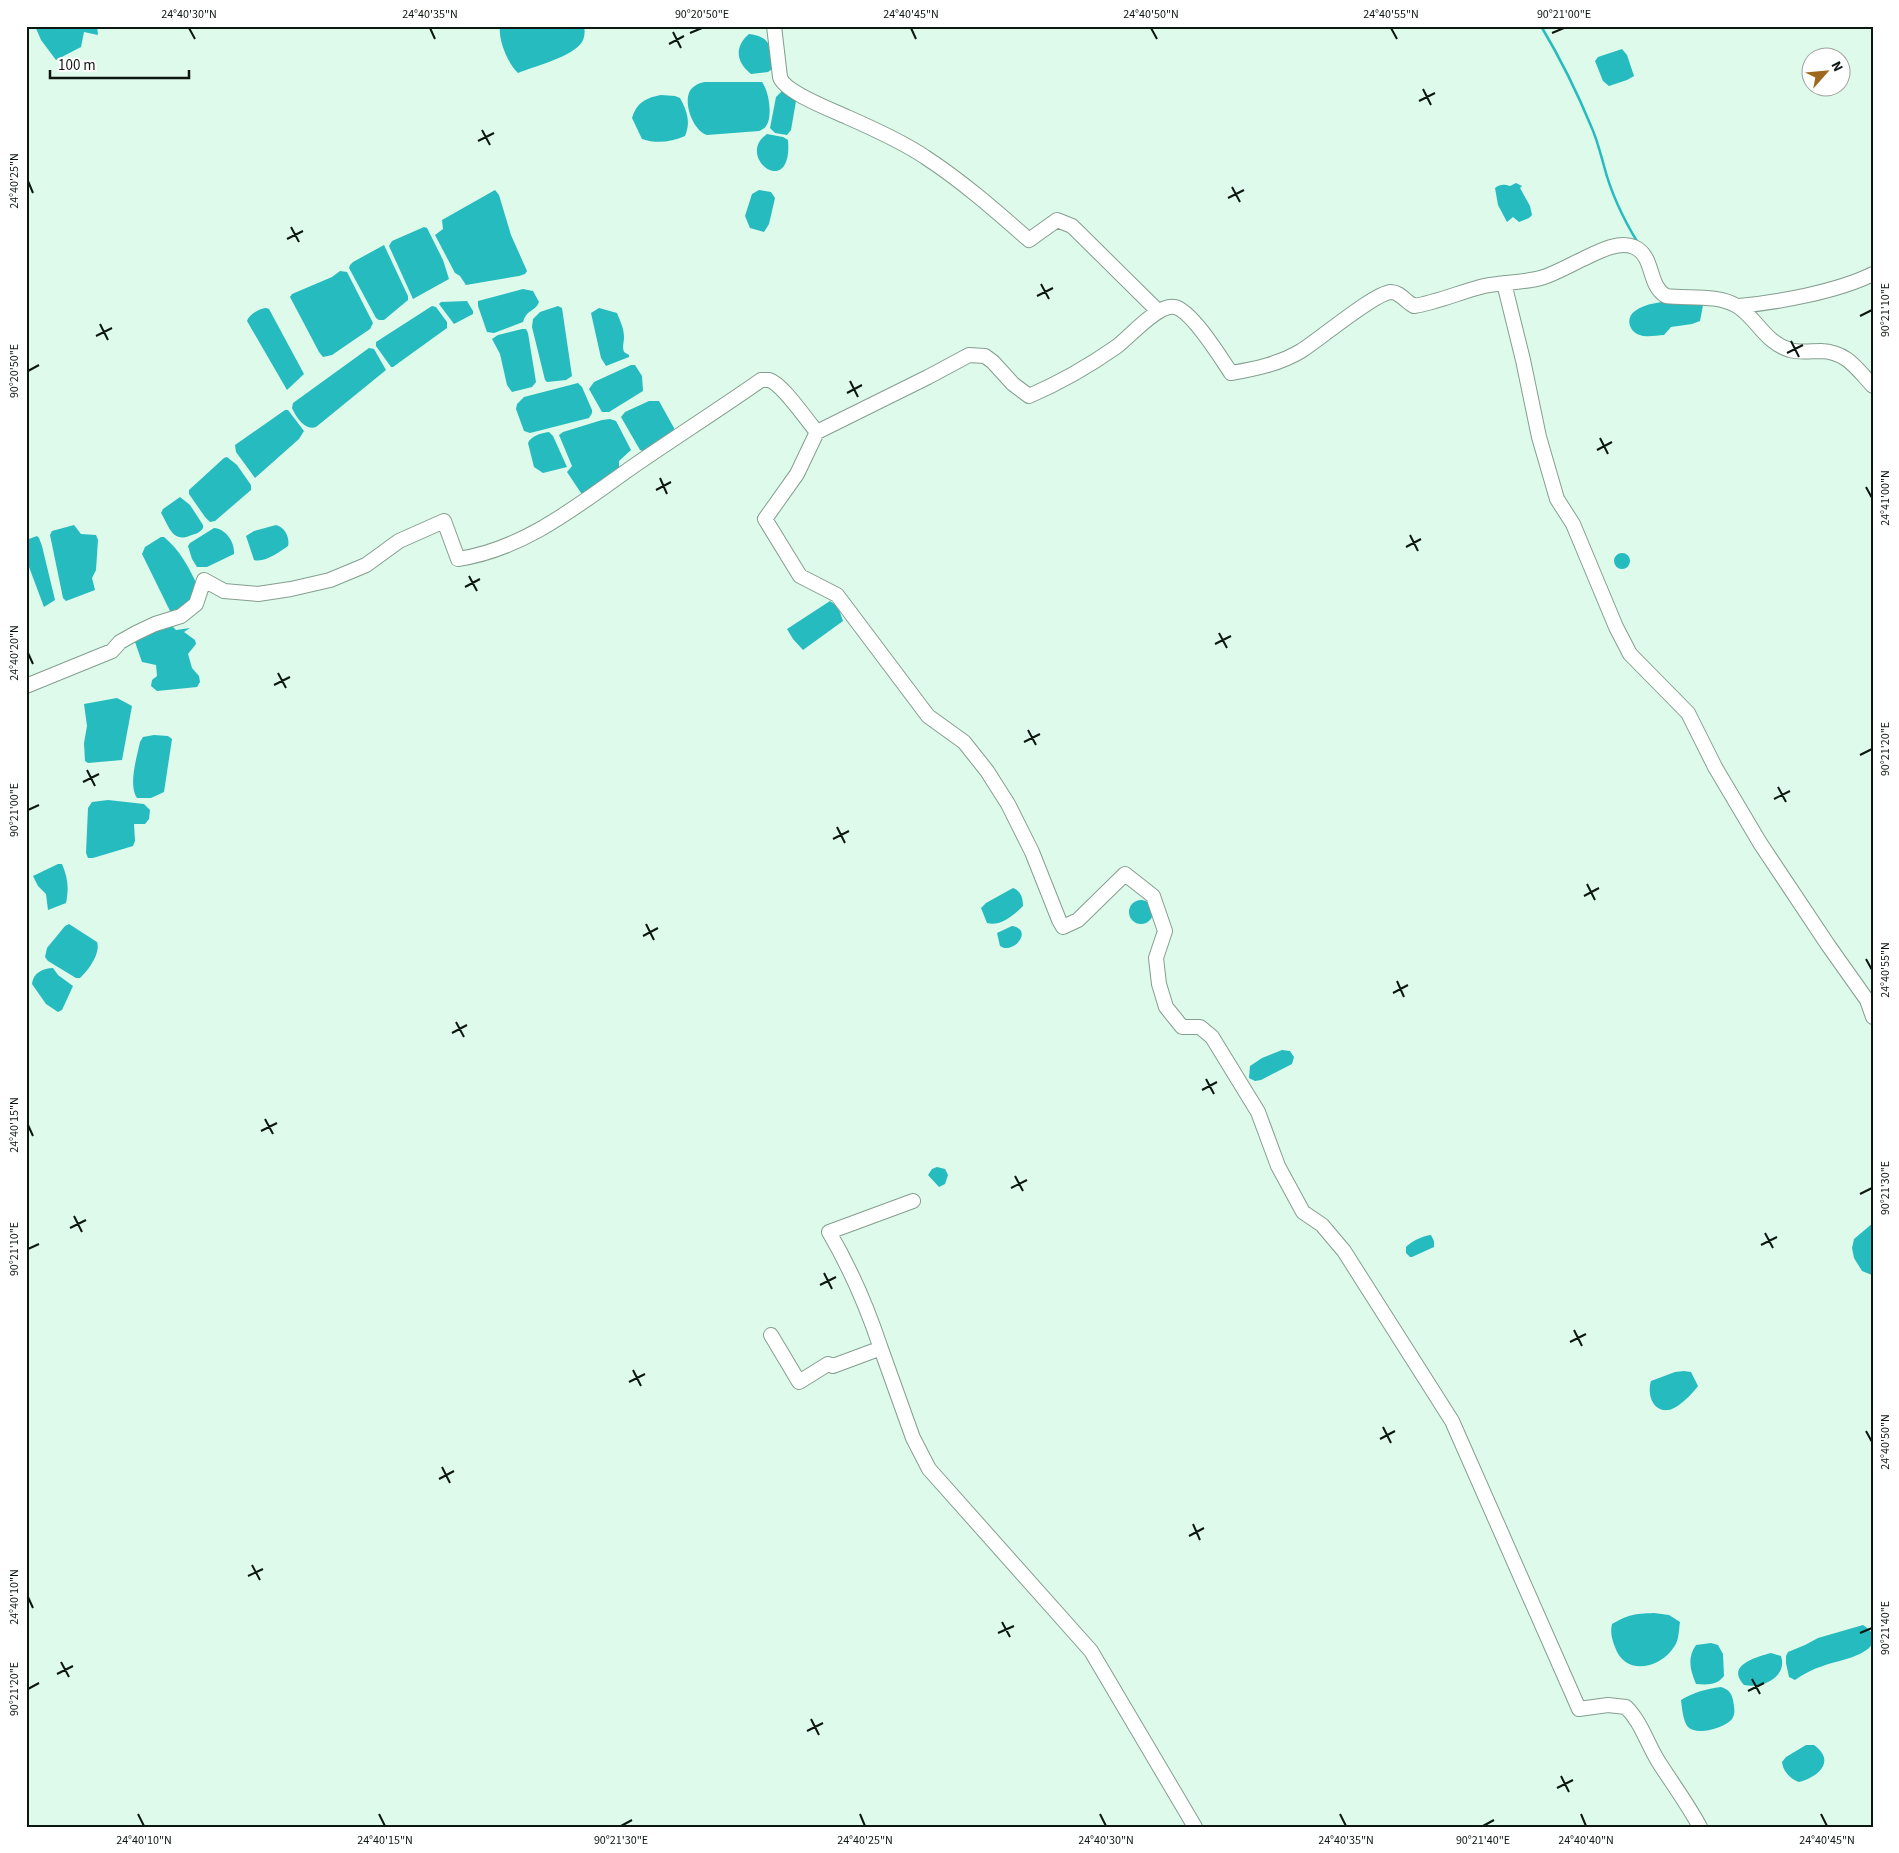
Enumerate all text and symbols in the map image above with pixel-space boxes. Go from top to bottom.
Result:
text: 24°40'30"N [161,6,217,23]
text: 24°40'35"N [402,6,458,23]
text: 90°20'50"E [675,6,729,23]
text: 24°40'45"N [883,6,939,23]
text: 24°40'50"N [1123,6,1179,23]
text: 24°40'55"N [1363,6,1419,23]
text: 90°21'00"E [1537,6,1591,23]
scale bar [50,48,189,80]
north arrow [1802,48,1852,98]
text: 100 m [58,55,96,76]
text: N [1826,58,1848,75]
text: 24°40'25"N [6,153,23,209]
text: 90°21'10"E [1877,283,1894,337]
text: 90°20'50"E [6,344,23,398]
text: 24°41'00"N [1877,470,1894,526]
text: 24°40'20"N [6,625,23,681]
text: 90°21'20"E [1877,722,1894,776]
text: 90°21'00"E [6,783,23,837]
text: 24°40'55"N [1877,942,1894,998]
text: 24°40'15"N [6,1097,23,1153]
text: 90°21'30"E [1877,1161,1894,1215]
text: 90°21'10"E [6,1222,23,1276]
text: 24°40'50"N [1877,1414,1894,1470]
text: 24°40'10"N [6,1569,23,1625]
text: 90°21'40"E [1877,1601,1894,1655]
text: 90°21'20"E [6,1662,23,1716]
text: 24°40'10"N [116,1832,172,1849]
text: 24°40'15"N [357,1832,413,1849]
text: 90°21'30"E [594,1832,648,1849]
text: 24°40'25"N [837,1832,893,1849]
text: 24°40'30"N [1078,1832,1134,1849]
text: 24°40'35"N [1318,1832,1374,1849]
text: 90°21'40"E [1456,1832,1510,1849]
text: 24°40'40"N [1558,1832,1614,1849]
text: 24°40'45"N [1799,1832,1855,1849]

